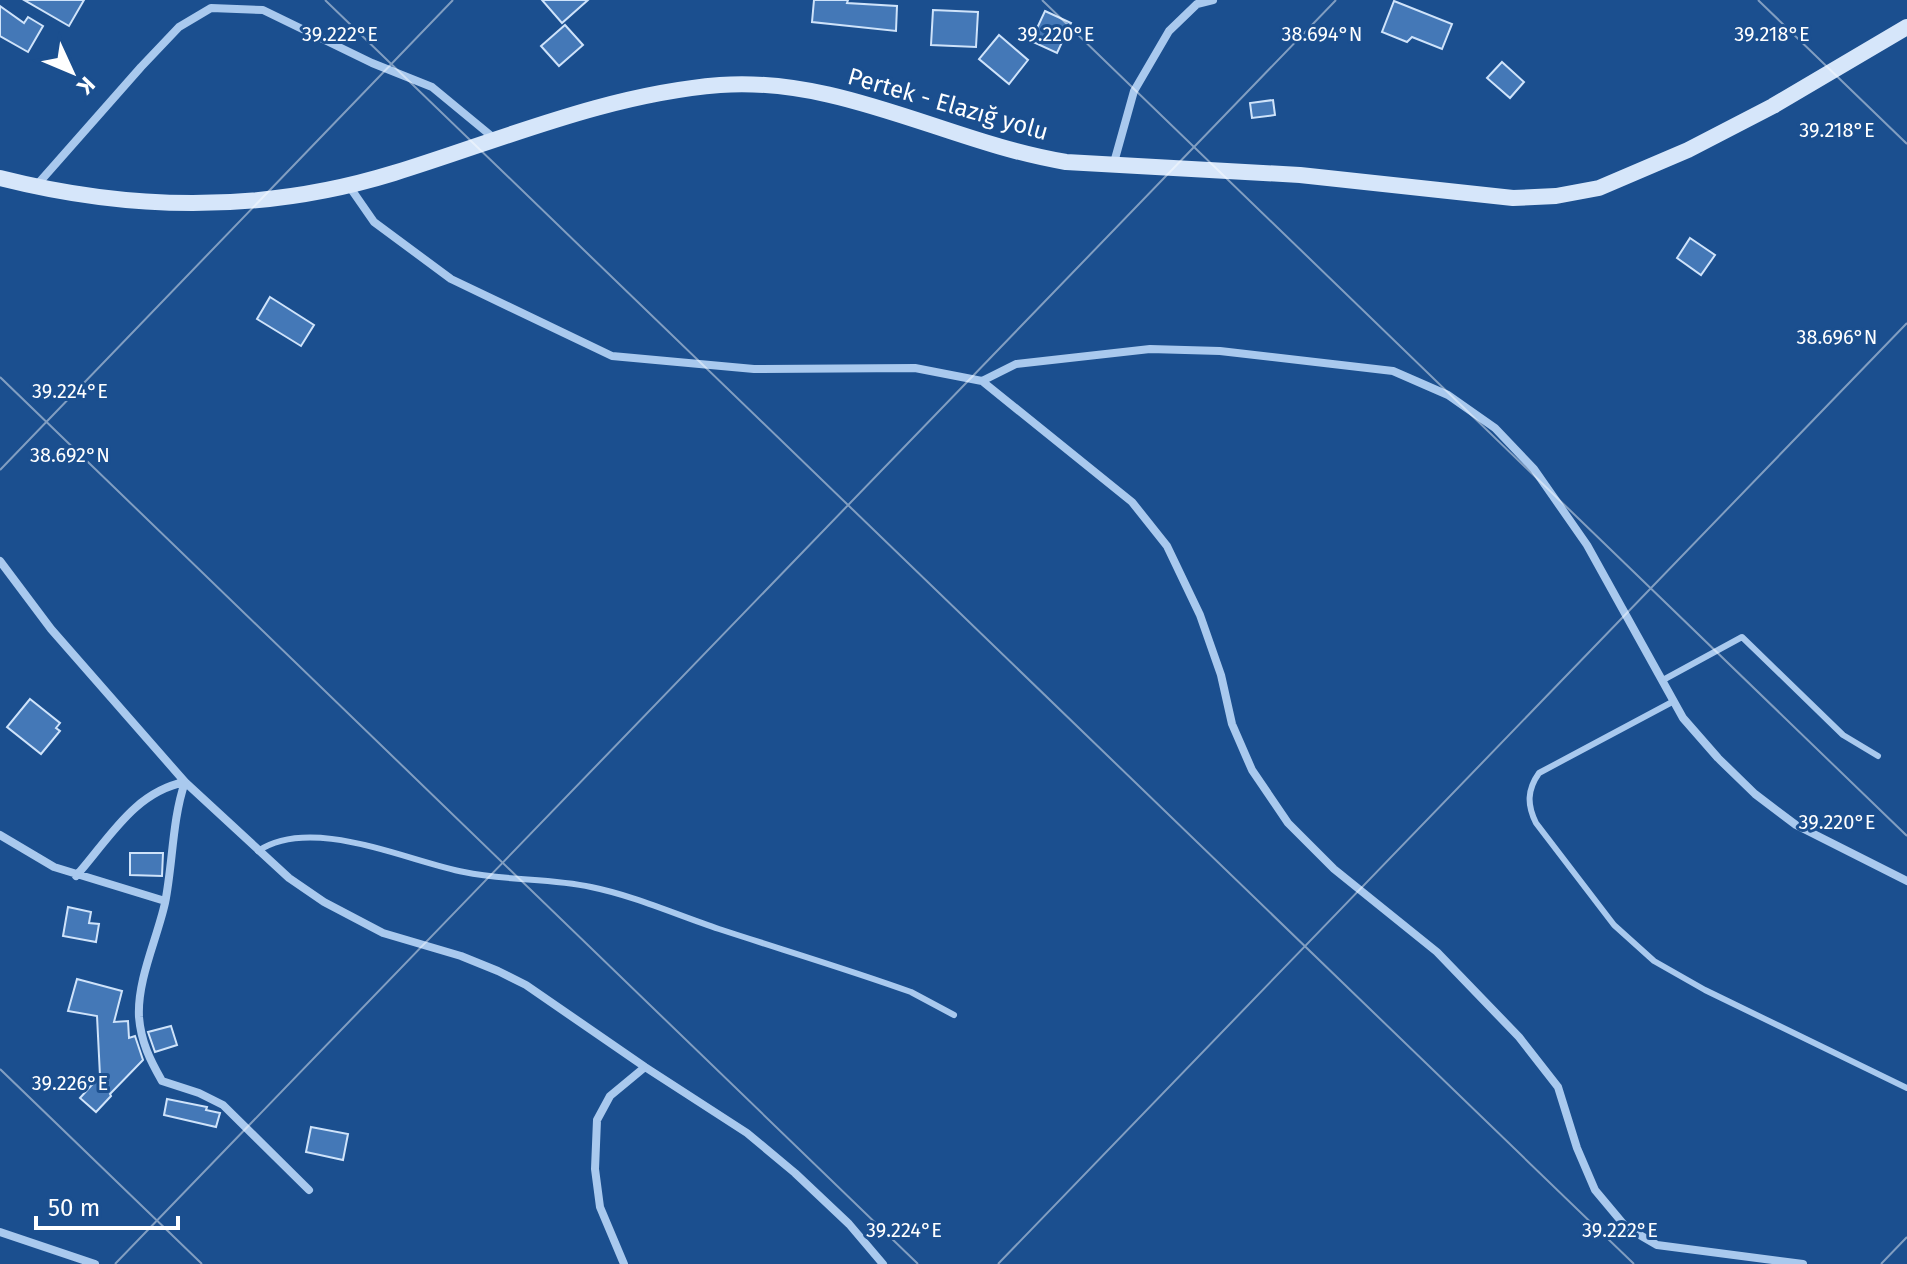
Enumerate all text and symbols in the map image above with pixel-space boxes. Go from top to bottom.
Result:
text: 39.222°E [302,22,378,46]
text: 39.220°E [1017,22,1095,46]
text: 38.694°N [1281,22,1363,46]
text: 39.218°E [1734,22,1810,46]
north arrow [32,32,112,112]
street label: Pertek - Elazığ yolu [845,62,1051,146]
text: K [71,71,101,101]
text: 39.218°E [1799,118,1875,142]
text: 38.696°N [1796,325,1878,349]
text: 39.224°E [32,379,108,403]
text: 38.692°N [30,443,110,467]
text: 39.220°E [1798,810,1876,834]
text: 39.226°E [32,1071,108,1095]
scale bar [36,1180,178,1230]
text: 50 m [48,1194,100,1222]
text: 39.224°E [866,1218,942,1242]
text: 39.222°E [1582,1218,1658,1242]

